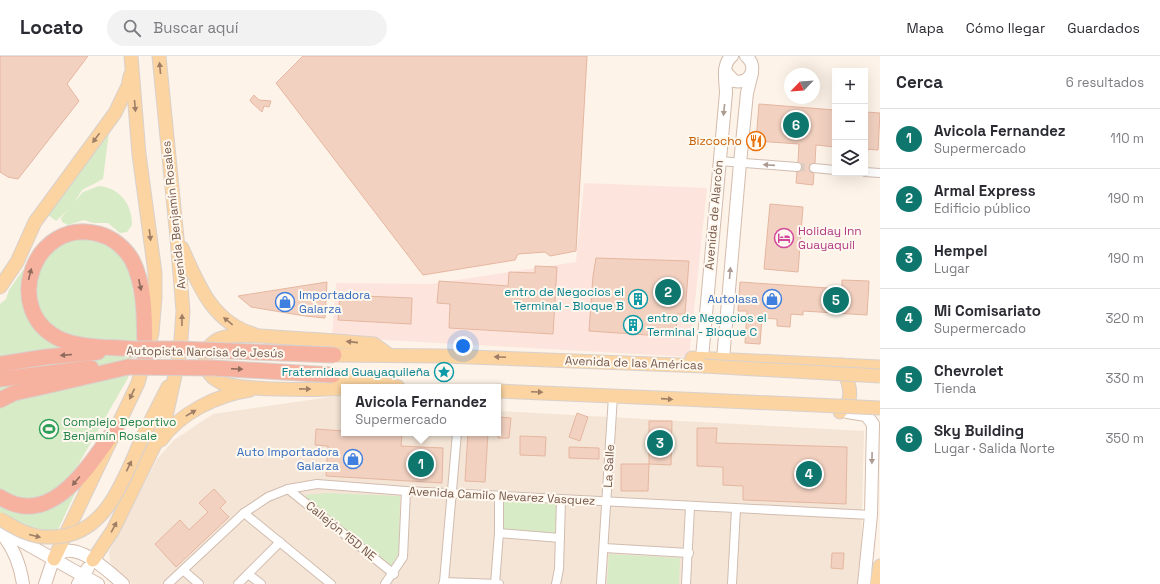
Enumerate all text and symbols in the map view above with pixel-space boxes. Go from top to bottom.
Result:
search box [107,10,387,46]
text: Locato [20,15,83,40]
icon: search [121,17,143,39]
text: Buscar aquí [153,18,238,37]
text: Mapa [907,19,944,37]
text: Cómo llegar [966,19,1045,37]
text: Guardados [1067,19,1140,37]
one-way arrow [156,62,163,74]
north arrow [784,68,820,104]
map controls [832,68,868,176]
button: + [832,68,868,104]
text: Cerca [896,71,943,93]
text: 6 resultados [1066,74,1144,91]
one-way arrow [132,100,138,112]
one-way arrow [721,104,728,116]
button: − [832,104,868,140]
pin: 6 [783,110,809,140]
text: Avicola Fernandez [934,121,1066,140]
restaurant icon: Bizcocho [745,130,767,152]
text: 1 [906,130,912,147]
text: 110 m [1110,130,1144,147]
one-way arrow [92,133,100,144]
place label: Bizcocho [689,133,742,149]
street label: Avenida Benjamín Rosales [158,140,190,290]
button: layers [832,140,868,176]
text: Supermercado [934,140,1026,157]
street label: Avenida de Alarcón [701,159,727,271]
one-way arrow [762,161,775,168]
text: Armal Express [934,181,1036,200]
text: 2 [905,190,913,207]
text: 190 m [1108,190,1144,207]
text: Edificio público [934,200,1031,217]
place label: Holiday Inn Guayaquil [798,223,862,253]
hotel icon: Holiday Inn Guayaquil [773,227,795,249]
one-way arrow [147,229,153,241]
text: Hempel [934,241,988,260]
text: 3 [905,250,913,267]
text: 190 m [1108,250,1144,267]
text: Lugar [934,260,970,277]
one-way arrow [726,267,733,279]
one-way arrow [27,268,33,280]
pin: 2 [655,277,681,307]
one-way arrow [138,279,144,291]
place label: entro de Negocios el Terminal - Bloque B [504,284,624,314]
pin: 5 [823,285,849,315]
place label: Importadora Galarza [299,287,371,317]
building icon: entro de Negocios el Terminal - Bloque B [627,288,649,310]
shop icon: Autolasa [761,288,783,310]
shop icon: Importadora Galarza [274,291,296,313]
place label: Autolasa [707,291,758,307]
text: Mi Comisariato [934,301,1041,320]
place label: entro de Negocios el Terminal - Bloque C [647,310,767,340]
text: 4 [905,310,913,327]
text: 320 m [1105,310,1144,327]
one-way arrow [179,313,185,326]
building icon: entro de Negocios el Terminal - Bloque C [622,314,644,336]
one-way arrow [222,316,233,325]
text: Supermercado [934,320,1026,337]
your location [453,336,473,356]
one-way arrow [346,339,358,345]
street label: Autopista Narcisa de Jesús [126,343,284,361]
one-way arrow [60,352,72,358]
street label: Avenida de las Américas [565,353,703,373]
one-way arrow [494,354,506,361]
place icon: Fraternidad Guayaquileña [433,361,455,383]
text: Chevrolet [934,361,1004,380]
place label: Fraternidad Guayaquileña [282,364,430,380]
one-way arrow [231,366,243,373]
text: 5 [905,370,913,387]
text: 330 m [1105,370,1144,387]
text: Tienda [934,380,976,397]
popup [341,384,501,436]
one-way arrow [299,385,311,392]
one-way arrow [129,388,135,400]
one-way arrow [531,389,543,396]
text: Avicola Fernandez [355,392,487,411]
one-way arrow [661,395,673,402]
one-way arrow [185,409,197,416]
text: Supermercado [355,411,447,428]
place label: Complejo Deportivo Benjamín Rosale [63,414,177,444]
sports icon: Complejo Deportivo Benjamín Rosale [38,418,60,440]
text: Sky Building [934,421,1024,440]
pin: 3 [647,428,673,458]
text: 6 [905,430,913,447]
text: 350 m [1106,430,1144,447]
text: Lugar · Salida Norte [934,440,1055,457]
place label: Auto Importadora Galarza [237,444,339,474]
street label: La Salle [600,444,618,488]
shop icon: Auto Importadora Galarza [342,448,364,470]
pin: 1 [408,449,434,479]
one-way arrow [869,452,875,465]
pin: 4 [796,459,822,489]
one-way arrow [126,460,132,472]
one-way arrow [71,476,80,486]
street label: Avenida Camilo Nevarez Vasquez [408,483,596,509]
street label: Callejón 15D NE [302,498,380,565]
one-way arrow [111,522,117,533]
one-way arrow [29,533,41,539]

